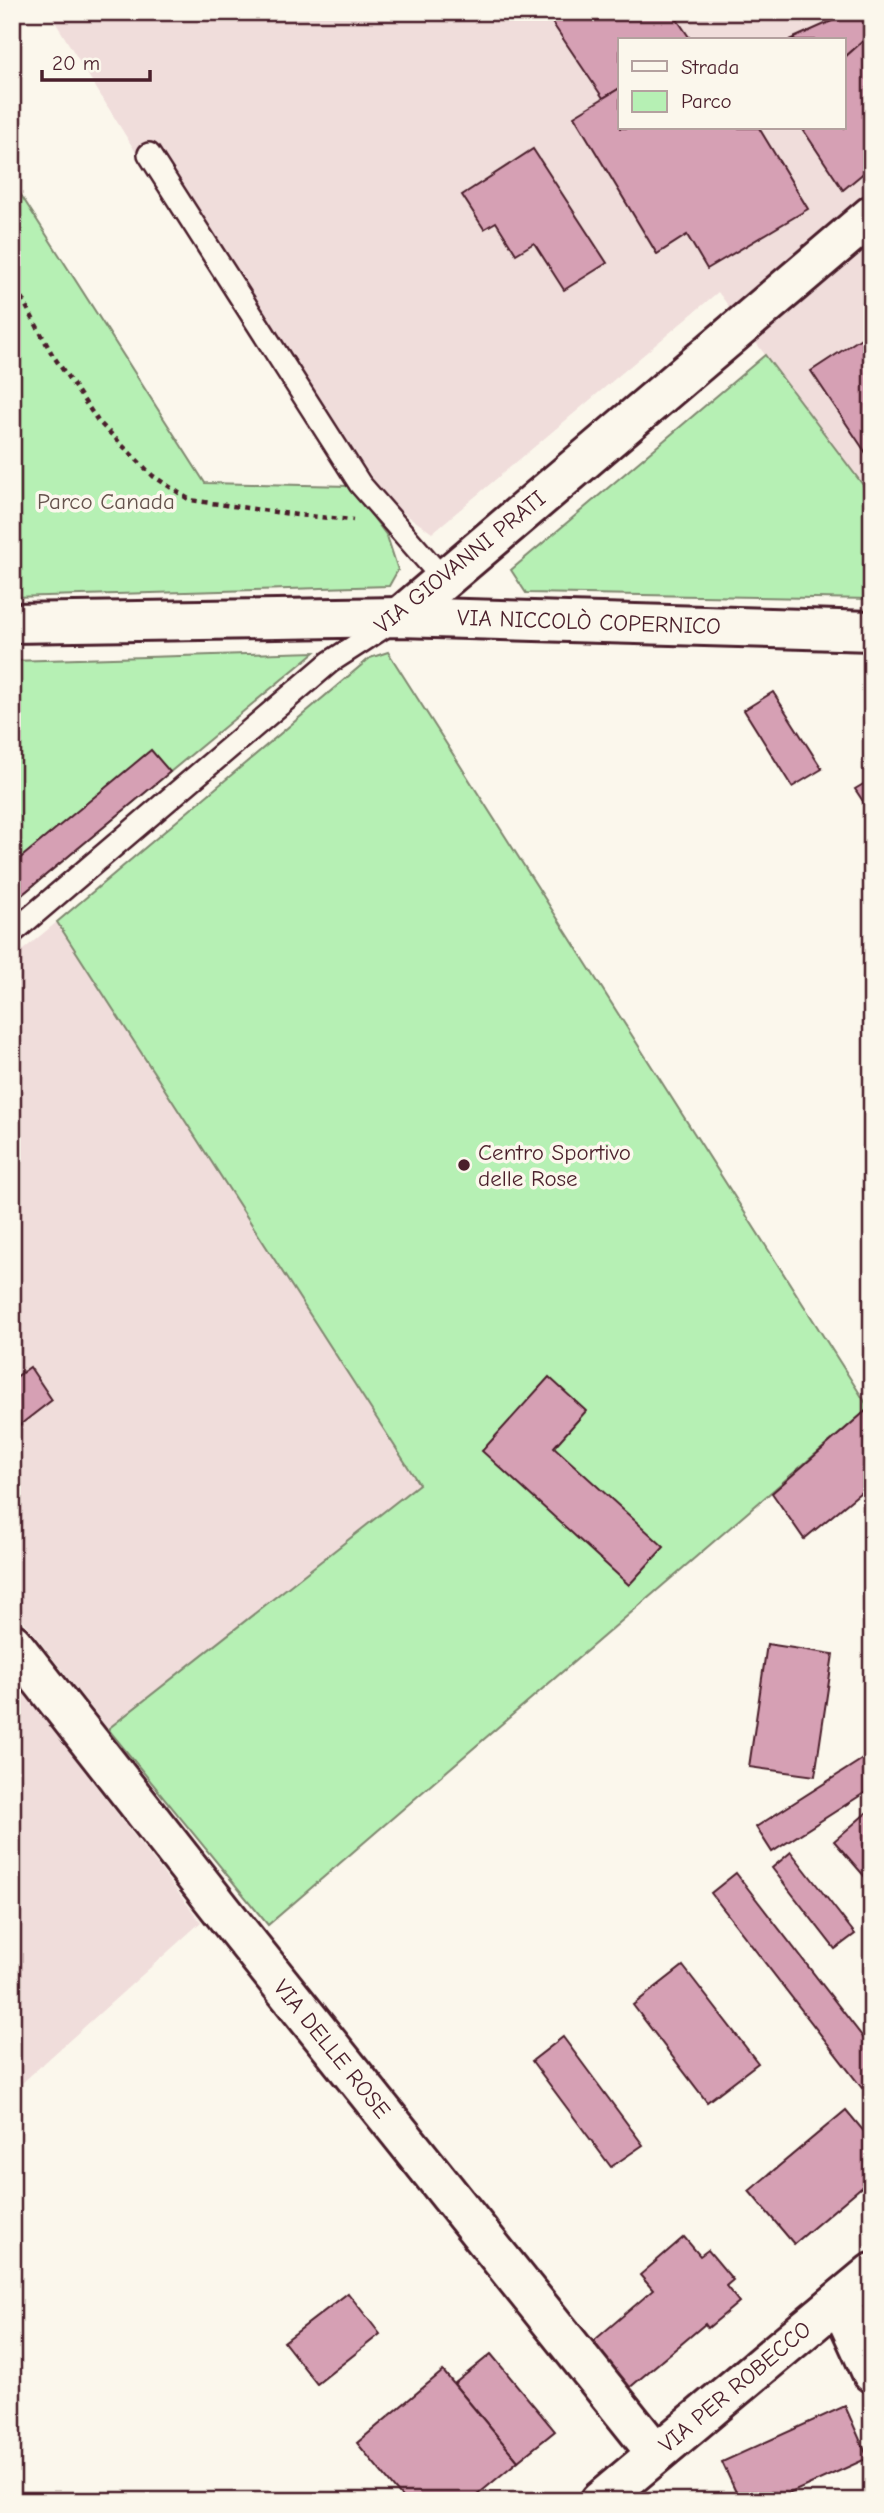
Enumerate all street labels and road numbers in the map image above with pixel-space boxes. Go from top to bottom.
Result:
street label: VIA GIOVANNI PRATI [369,485,551,639]
street label: VIA NICCOLÒ COPERNICO [457,604,721,640]
street label: VIA DELLE ROSE [268,1974,396,2124]
street label: VIA PER ROBECCO [654,2316,816,2458]

